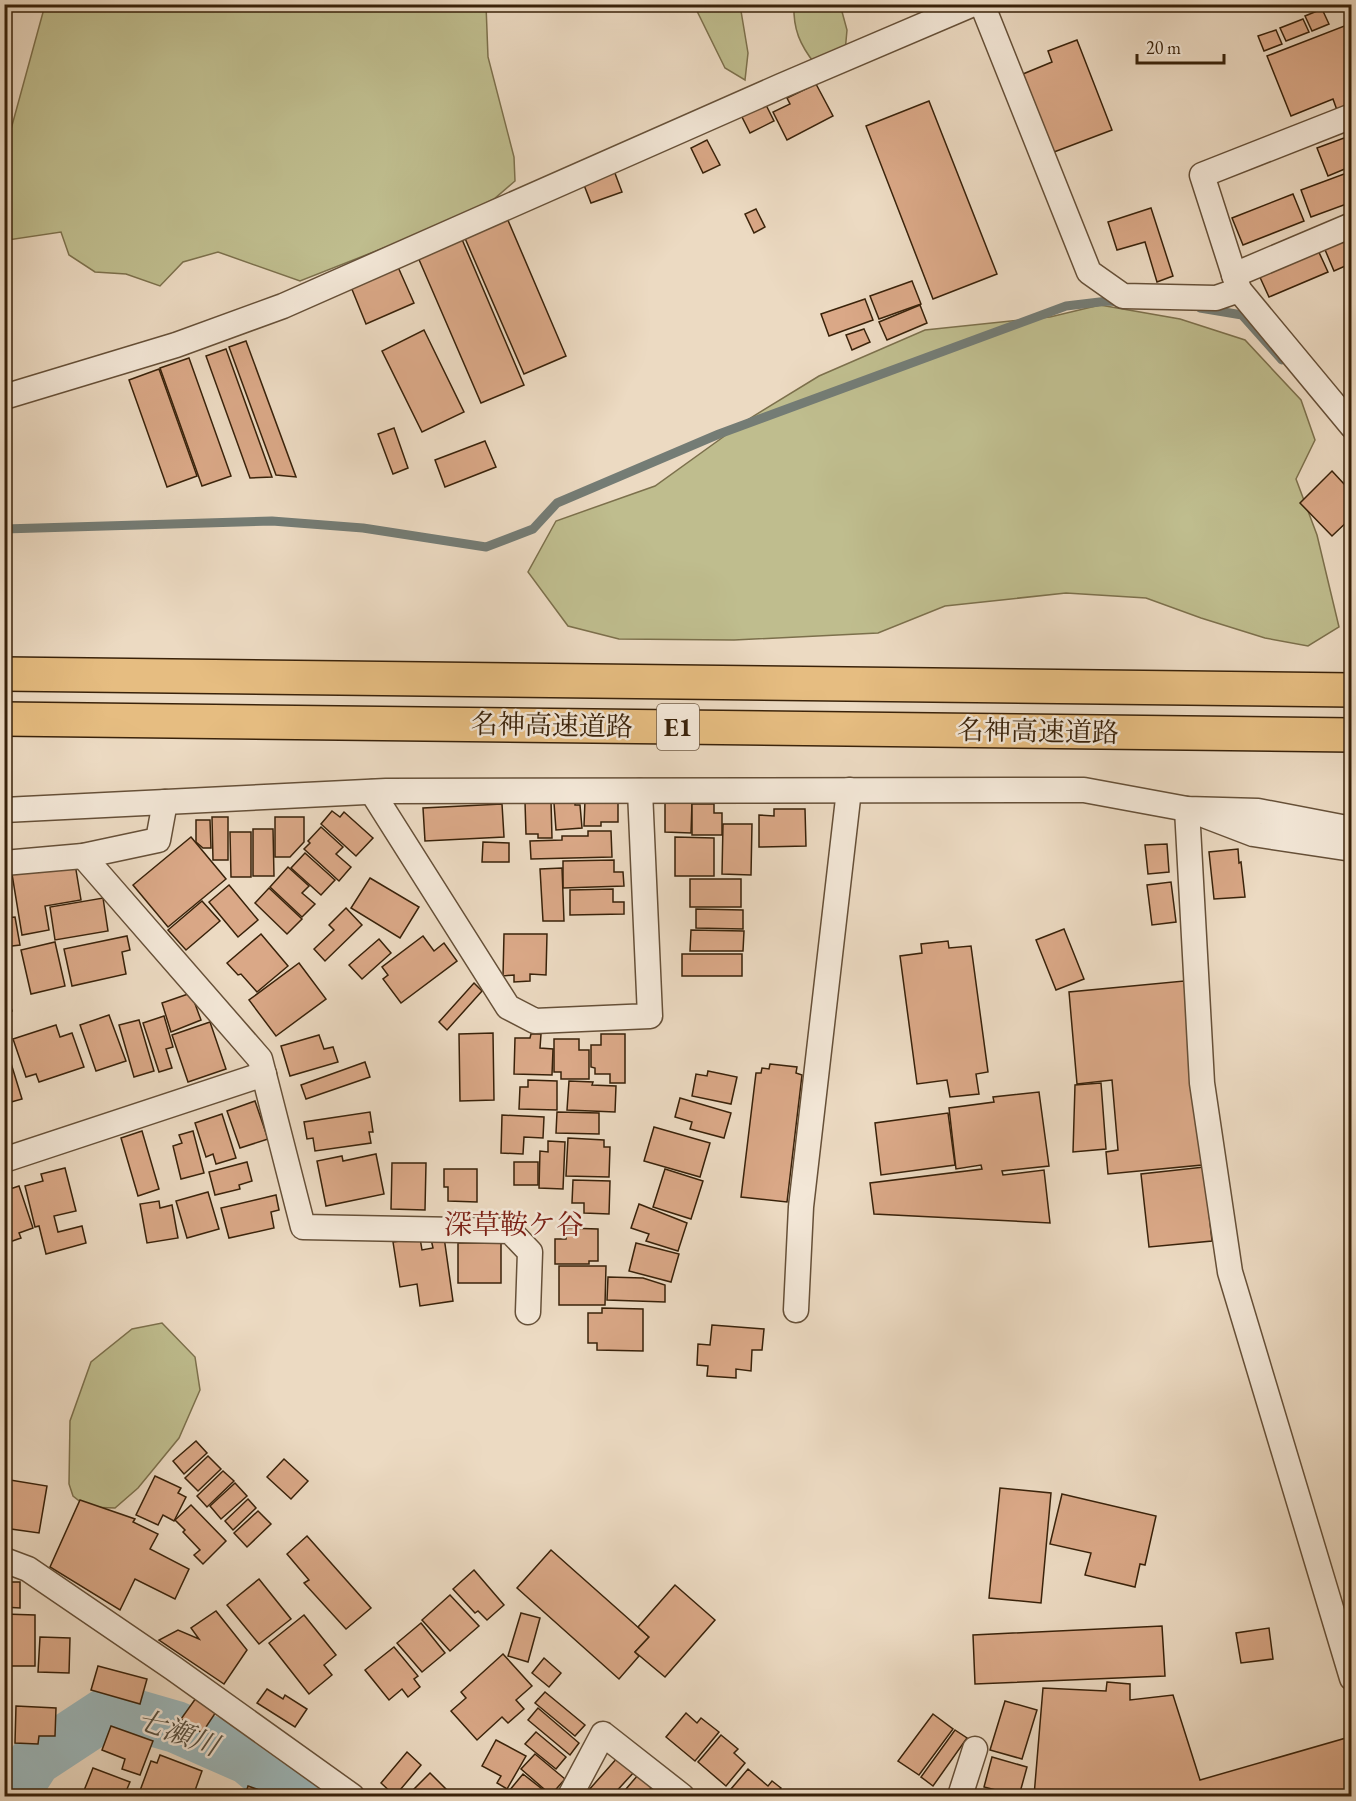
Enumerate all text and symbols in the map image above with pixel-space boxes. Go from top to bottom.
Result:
scale bar [1137,27,1224,65]
text: 20 m [1146,36,1181,59]
road number: E1 [657,704,699,750]
street label: 名神高速道路 [471,706,633,744]
street label: 名神高速道路 [957,712,1119,750]
district label: 深草鞍ケ谷 [444,1206,584,1242]
water label: 七瀬川 [132,1701,226,1764]

